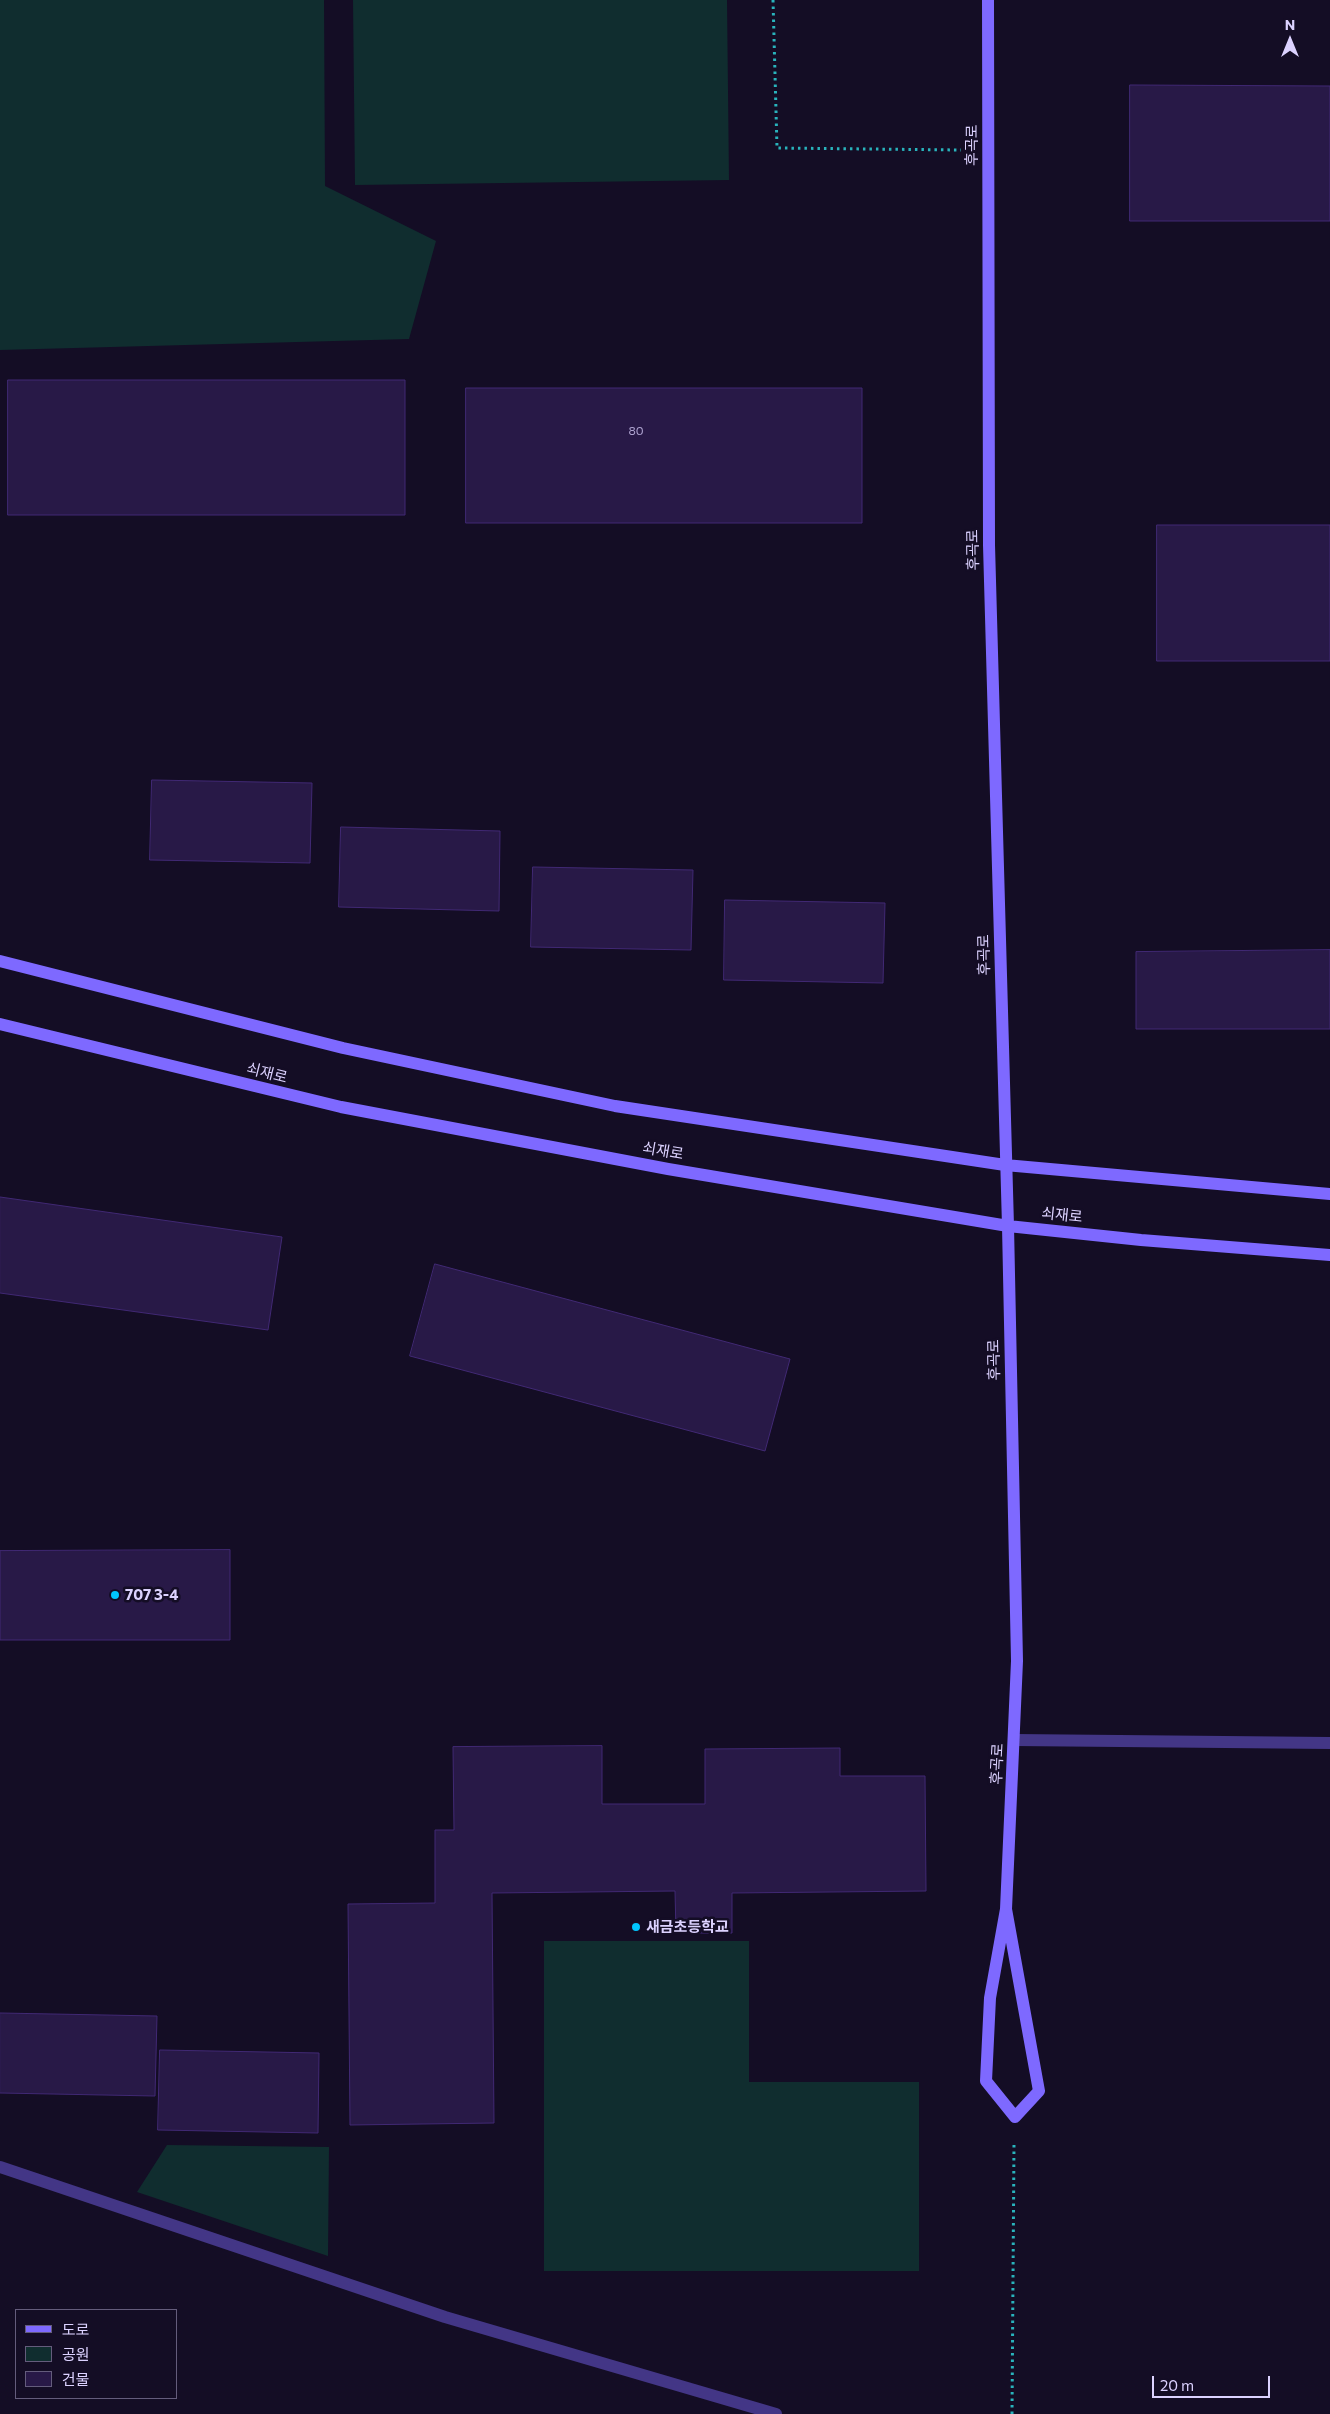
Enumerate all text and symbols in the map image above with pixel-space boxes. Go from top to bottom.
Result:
north arrow [1265,15,1315,65]
text: N [1285,16,1295,33]
street label: 후곡로 [963,124,981,166]
house number: 80 [628,424,644,438]
street label: 후곡로 [964,529,982,571]
street label: 후곡로 [975,934,993,976]
street label: 쇠재로 [245,1059,289,1087]
street label: 쇠재로 [641,1139,685,1163]
street label: 쇠재로 [1040,1204,1084,1226]
street label: 후곡로 [985,1339,1003,1381]
place label: 707 3-4 [125,1586,178,1604]
marker: 707 3-4 [109,1589,121,1601]
street label: 후곡로 [987,1743,1007,1785]
place label: 새금초등학교 [646,1918,729,1936]
marker: 새금초등학교 [630,1921,642,1933]
legend [15,2309,178,2399]
text: 도로 [62,2320,90,2338]
text: 공원 [62,2345,90,2363]
scale bar [1155,2366,1272,2398]
text: 건물 [62,2370,90,2388]
text: 20 m [1160,2376,1194,2394]

